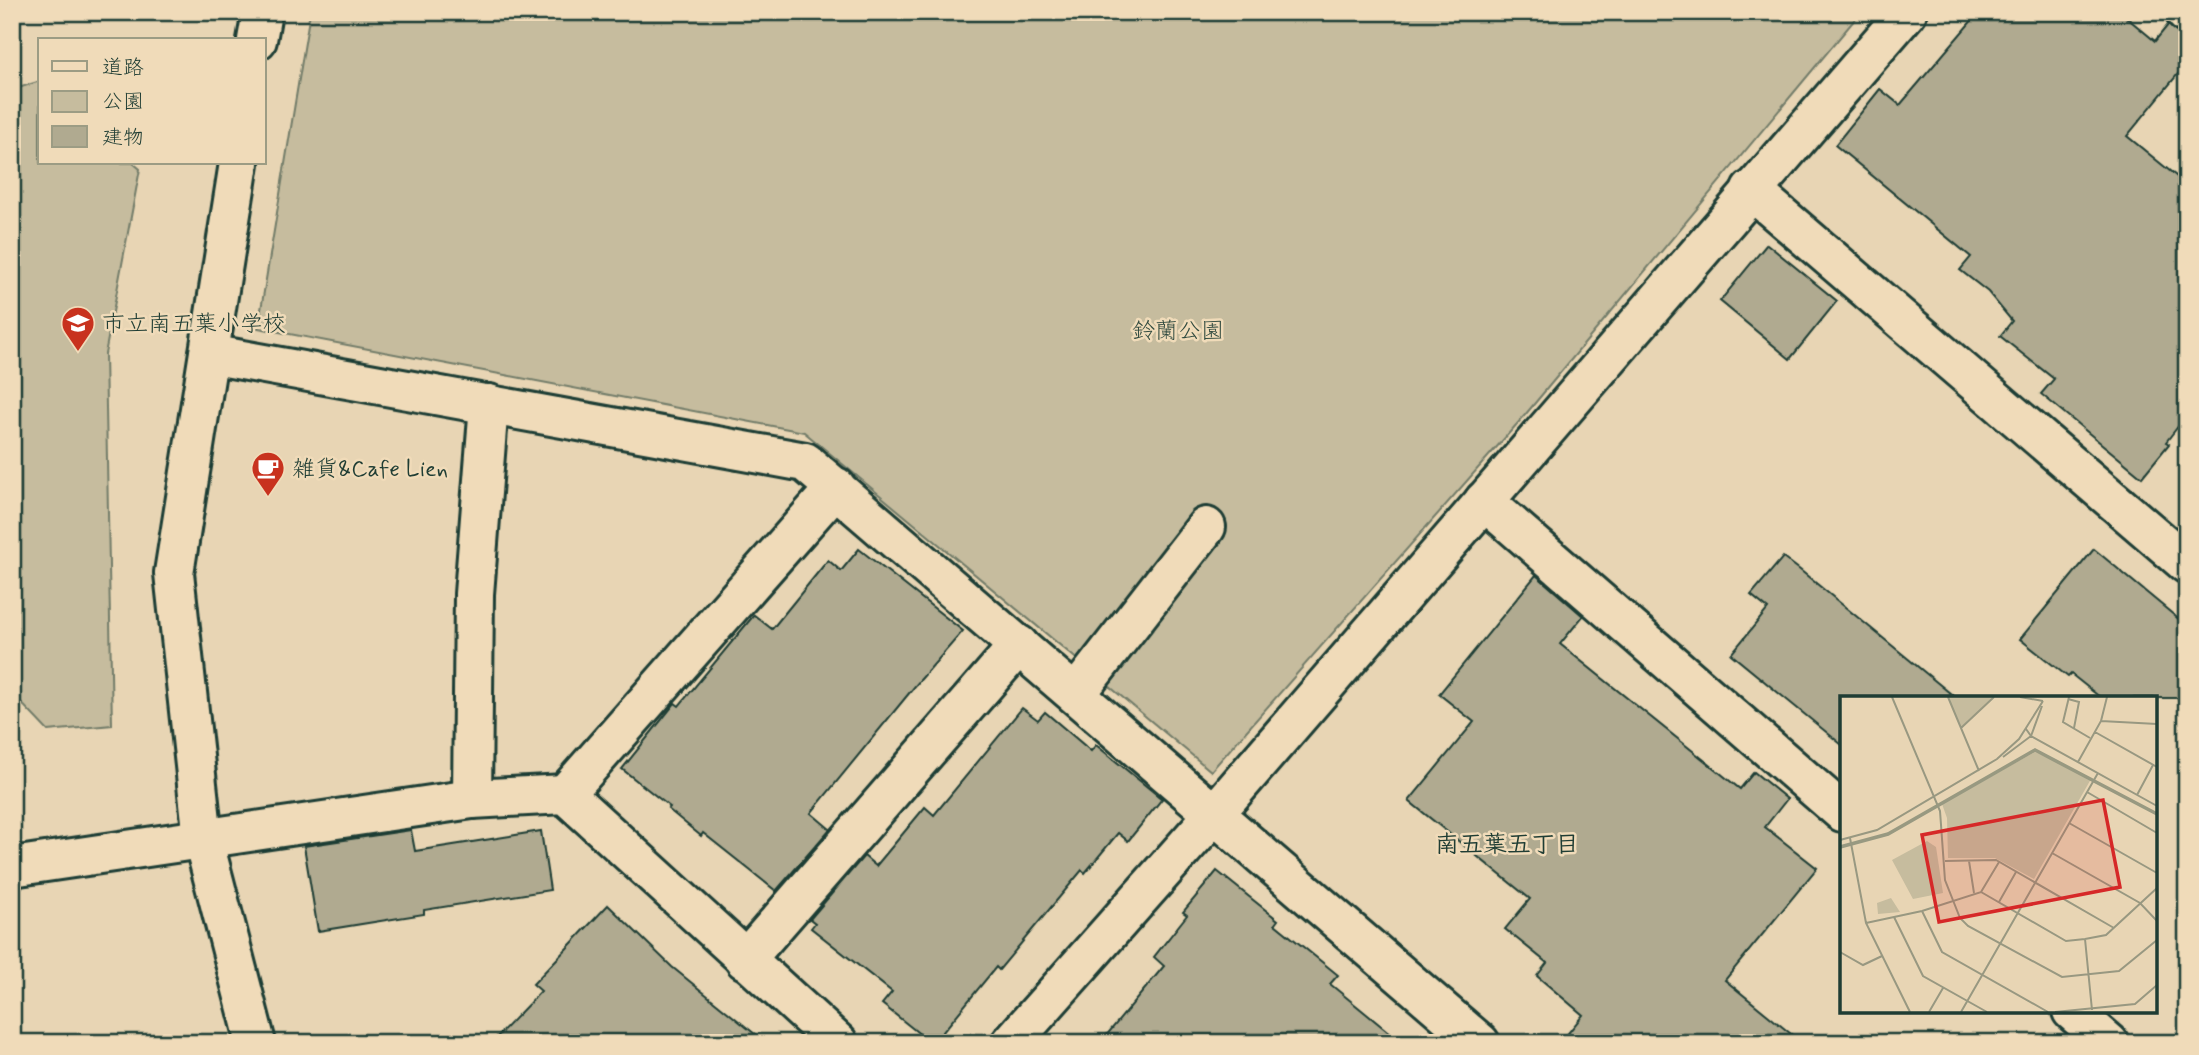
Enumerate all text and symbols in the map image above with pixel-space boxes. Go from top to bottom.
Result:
legend [38,38,266,164]
text: 道路 [102,54,144,82]
text: 公園 [102,88,144,116]
text: 建物 [102,124,144,152]
school or university icon: 市立南五葉小学校 [59,304,97,353]
place label: 市立南五葉小学校 [102,310,286,340]
park label: 鈴蘭公園 [1132,317,1224,347]
cafe icon: 雑貨&Cafe Lien [249,449,287,498]
place label: 雑貨&Cafe Lien [292,455,448,485]
inset map [1840,696,2157,1013]
district label: 南五葉五丁目 [1435,830,1579,861]

